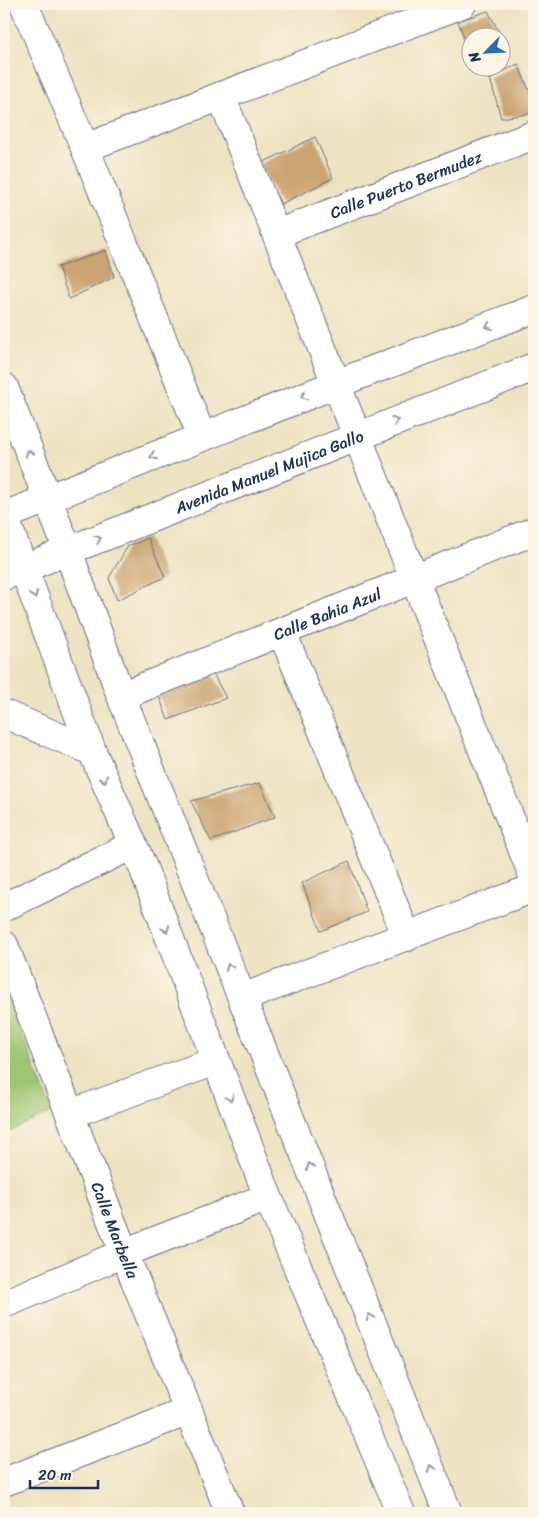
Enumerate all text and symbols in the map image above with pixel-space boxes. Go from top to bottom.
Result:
north arrow [460,28,510,78]
text: N [461,47,488,68]
street label: Calle Puerto Bermudez [325,142,487,227]
one-way arrow [485,320,493,330]
one-way arrow [300,390,309,401]
one-way arrow [391,417,399,427]
street label: Avenida Manuel Mujica Gallo [169,421,368,522]
one-way arrow [25,449,35,458]
one-way arrow [149,450,158,461]
one-way arrow [93,534,102,545]
street label: Calle Bahia Azul [269,579,386,648]
one-way arrow [28,590,38,598]
one-way arrow [98,774,109,783]
one-way arrow [160,924,170,933]
one-way arrow [225,963,235,972]
one-way arrow [224,1093,234,1101]
one-way arrow [306,1162,316,1171]
street label: Calle Marbella [83,1177,148,1284]
one-way arrow [366,1313,377,1322]
scale bar [30,1457,98,1489]
text: 20 m [38,1462,72,1488]
one-way arrow [426,1464,437,1473]

